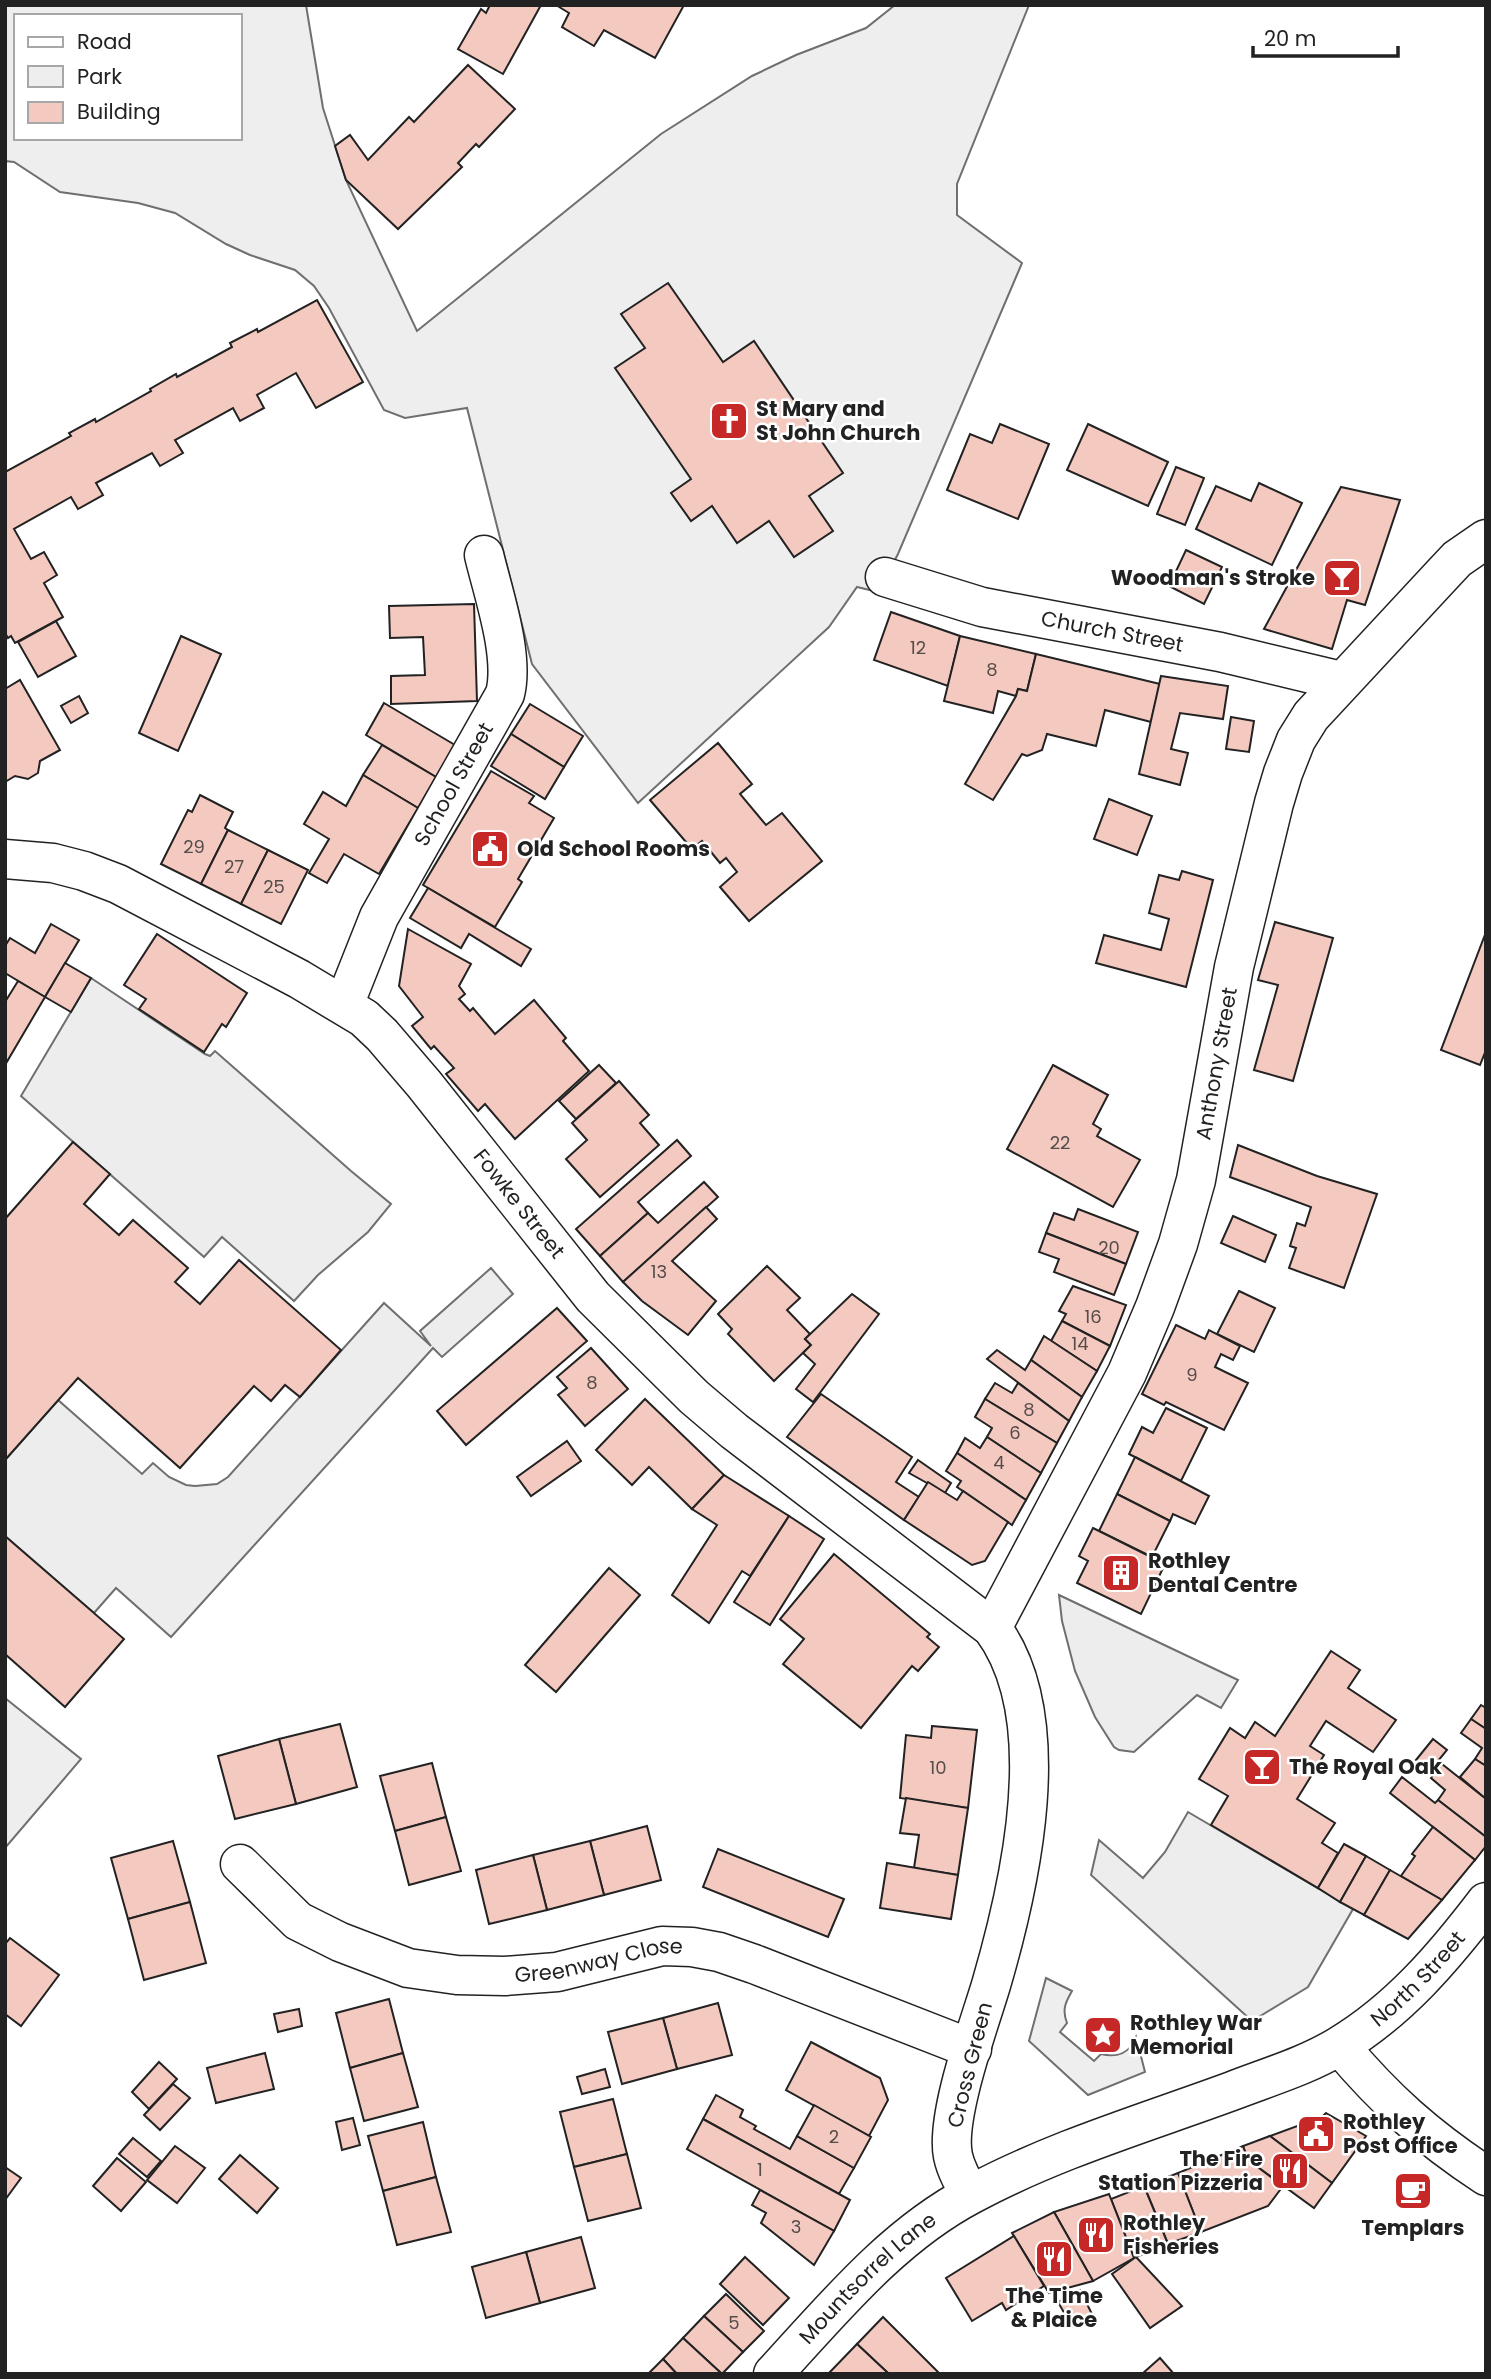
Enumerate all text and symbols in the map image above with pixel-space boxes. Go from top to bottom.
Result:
legend [14,14,242,140]
scale bar [1253,14,1398,58]
text: 20 m [1264,24,1317,53]
text: Road [77,27,132,56]
text: Park [77,62,122,91]
text: Building [77,97,161,126]
place label: St Mary and St John Church [756,394,920,447]
church icon: St Mary and St John Church [708,400,750,442]
bar icon: Woodman's Stroke [1321,557,1363,599]
place label: Woodman's Stroke [1111,563,1315,592]
street label: Church Street [1039,603,1186,659]
house number: 12 [910,635,926,660]
house number: 8 [986,657,998,682]
street label: School Street [407,717,500,851]
public building icon: Old School Rooms [469,828,511,870]
house number: 29 [183,834,205,859]
place label: Old School Rooms [517,834,710,863]
house number: 27 [224,854,244,879]
house number: 25 [263,874,285,899]
street label: Anthony Street [1188,985,1244,1142]
house number: 22 [1050,1130,1070,1155]
street label: Fowke Street [467,1143,572,1264]
house number: 20 [1098,1235,1120,1260]
house number: 13 [651,1259,667,1284]
house number: 16 [1084,1304,1102,1329]
house number: 14 [1071,1331,1089,1356]
house number: 9 [1186,1362,1198,1387]
house number: 8 [586,1370,598,1395]
house number: 8 [1023,1397,1035,1422]
house number: 6 [1009,1420,1021,1445]
house number: 4 [993,1450,1005,1475]
place label: Rothley Dental Centre [1148,1546,1297,1599]
building icon: Rothley Dental Centre [1100,1552,1142,1594]
bar icon: The Royal Oak [1241,1746,1283,1788]
place label: The Royal Oak [1289,1752,1442,1781]
house number: 10 [929,1755,947,1780]
street label: North Street [1364,1925,1472,2033]
street label: Greenway Close [514,1931,683,1989]
street label: Cross Green [940,1999,999,2131]
place label: Rothley War Memorial [1130,2008,1262,2061]
place icon: Rothley War Memorial [1082,2014,1124,2056]
place label: Rothley Post Office [1343,2107,1458,2160]
public building icon: Rothley Post Office [1295,2113,1337,2155]
house number: 2 [829,2124,839,2149]
place label: The Fire Station Pizzeria [1098,2144,1263,2197]
restaurant icon: The Fire Station Pizzeria [1269,2150,1311,2192]
house number: 1 [757,2157,763,2182]
cafe icon: Templars [1392,2170,1434,2212]
street label: Mountsorrel Lane [792,2205,942,2350]
place label: Rothley Fisheries [1123,2208,1219,2261]
place label: Templars [1361,2213,1465,2242]
house number: 3 [791,2214,801,2239]
restaurant icon: Rothley Fisheries [1075,2214,1117,2256]
restaurant icon: The Time & Plaice [1033,2238,1075,2280]
place label: The Time & Plaice [1005,2281,1103,2334]
house number: 5 [728,2310,740,2335]

